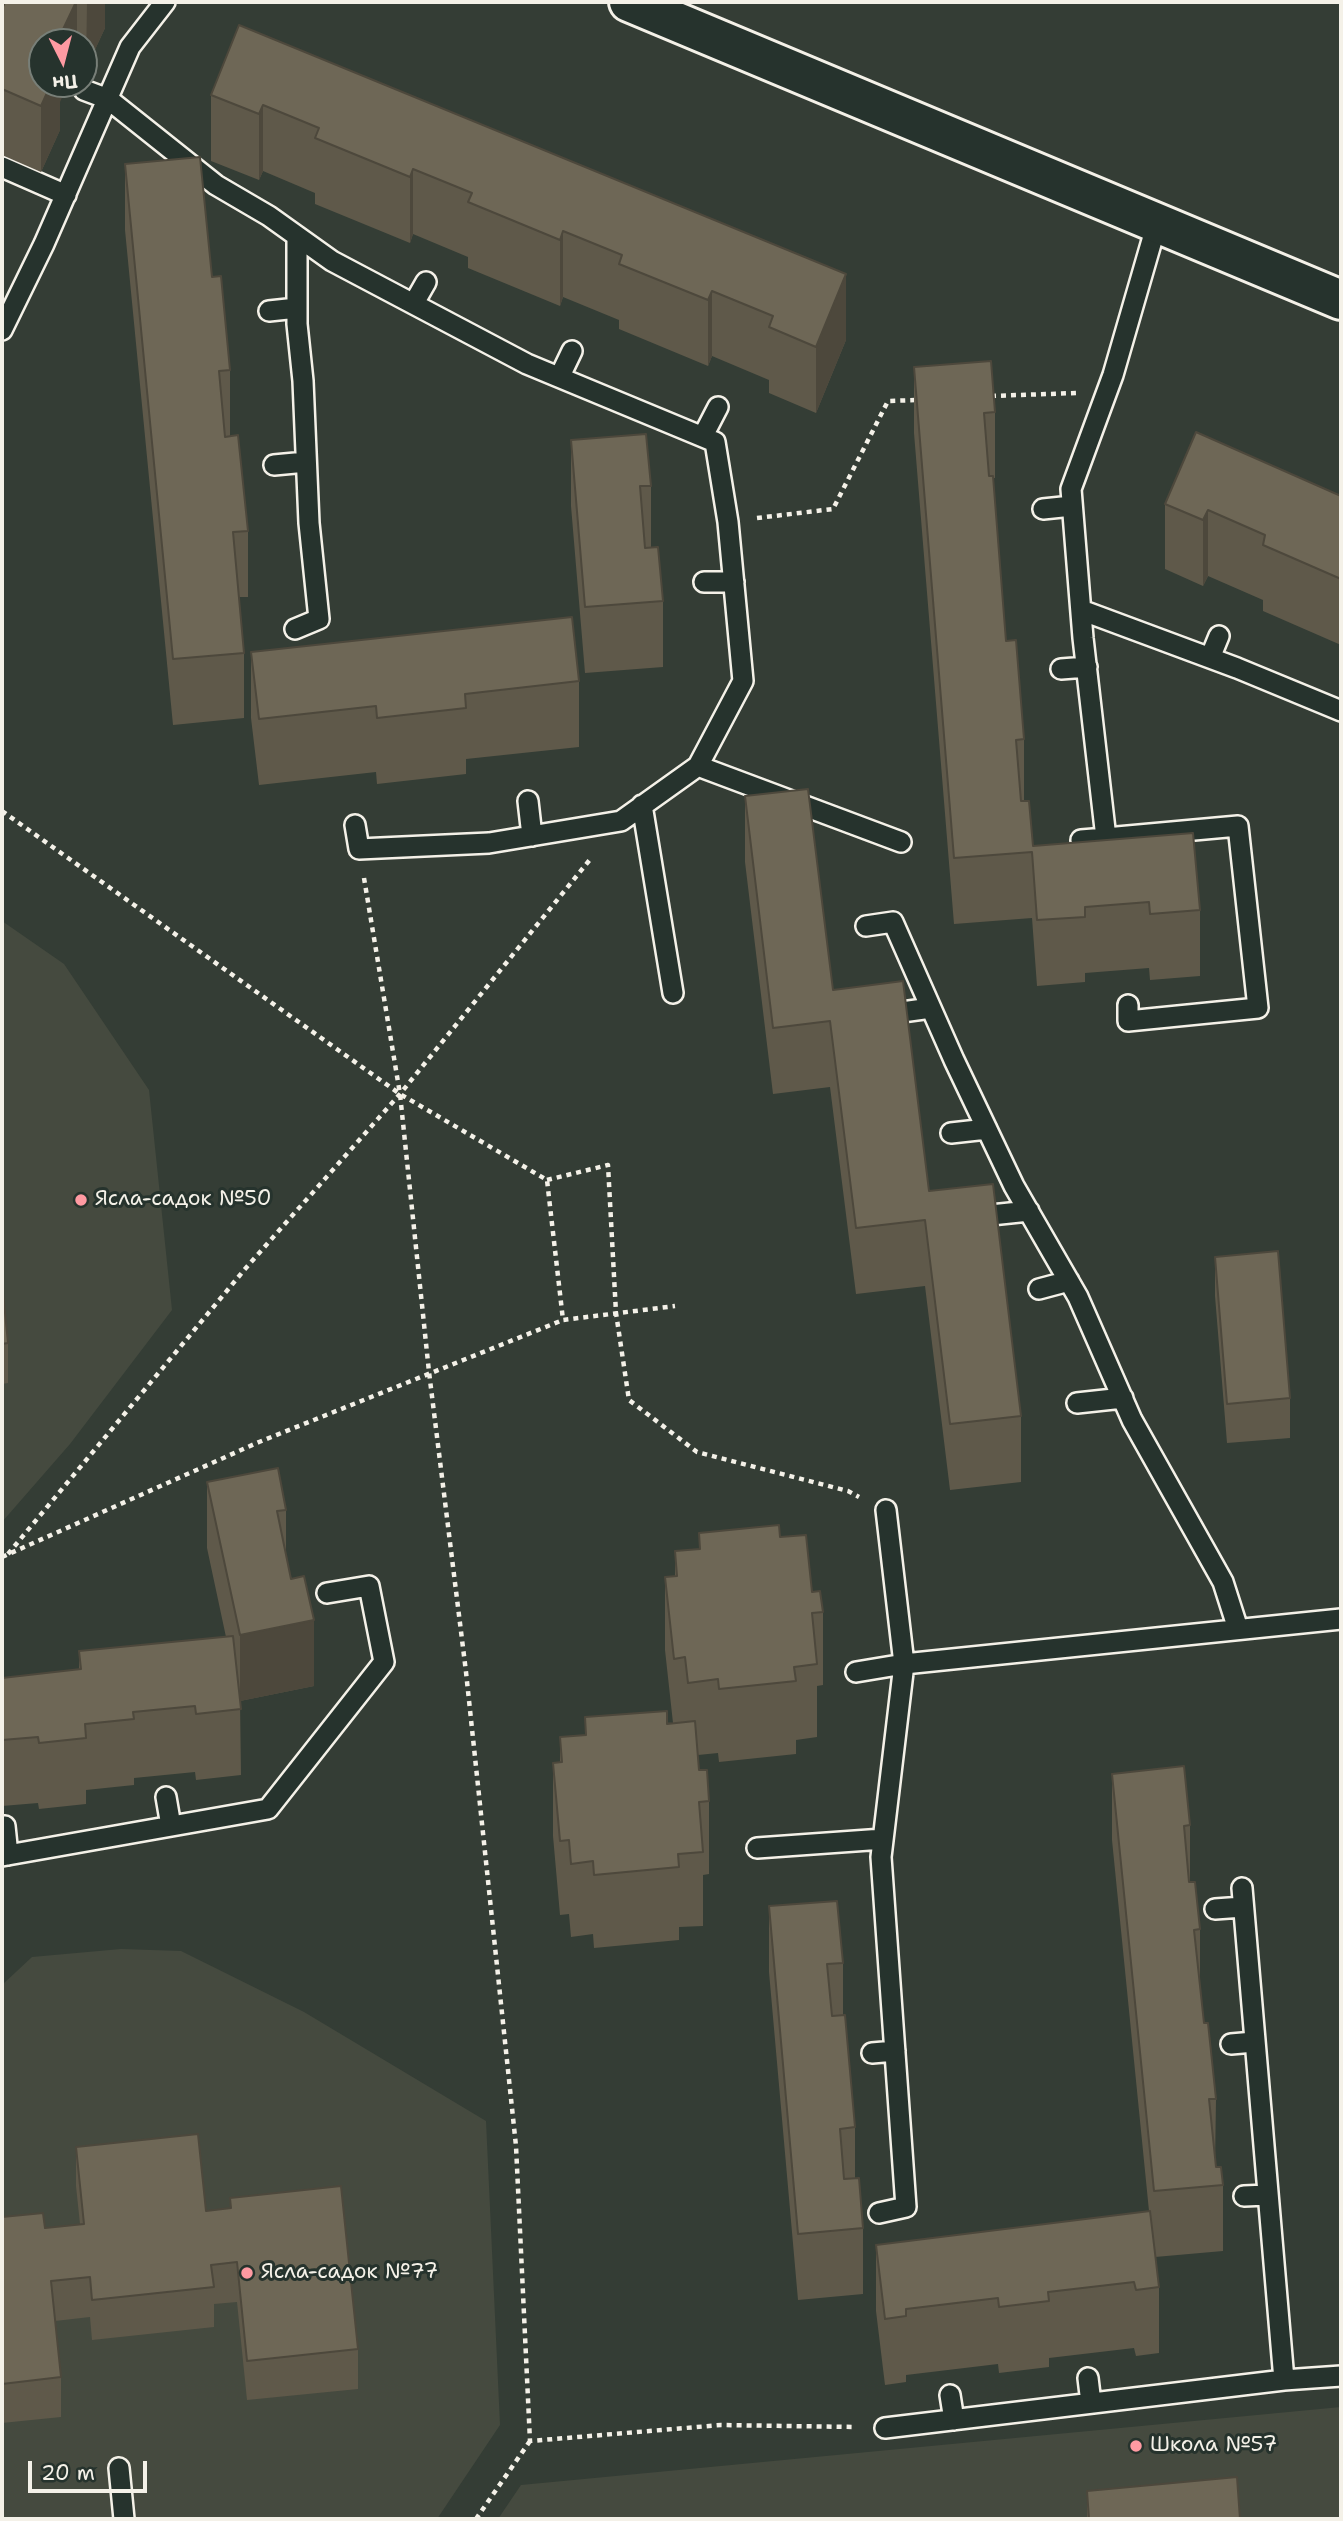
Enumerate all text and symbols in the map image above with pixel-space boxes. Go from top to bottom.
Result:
north arrow [28,28,98,98]
text: Пн [51,69,79,96]
place label: Ясла-садок №50 [95,1187,271,1213]
marker: Ясла-садок №50 [73,1192,89,1208]
place label: Ясла-садок №77 [261,2260,438,2286]
marker: Ясла-садок №77 [239,2265,255,2281]
place label: Школа №57 [1150,2433,1277,2459]
marker: Школа №57 [1128,2438,1144,2454]
scale bar [32,2448,150,2492]
text: 20 m [41,2459,95,2487]

